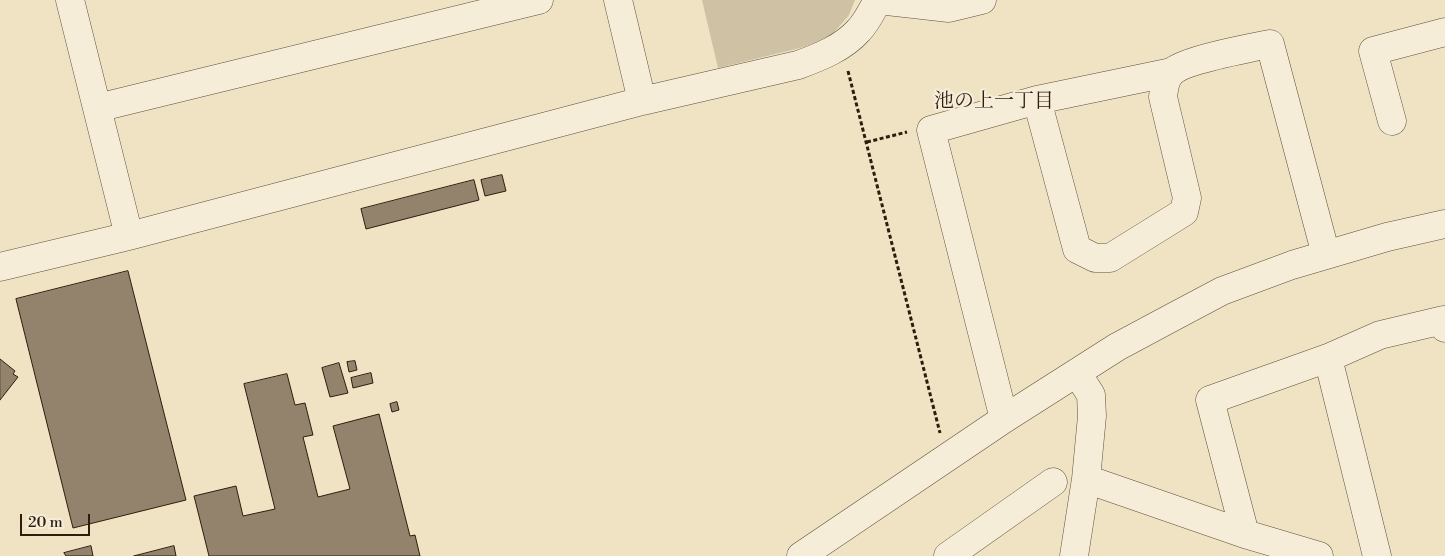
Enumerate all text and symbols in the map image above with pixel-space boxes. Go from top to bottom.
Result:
district label: 池の上一丁目 [934,90,1054,114]
scale bar [22,504,92,536]
text: 20 m [28,513,63,532]

